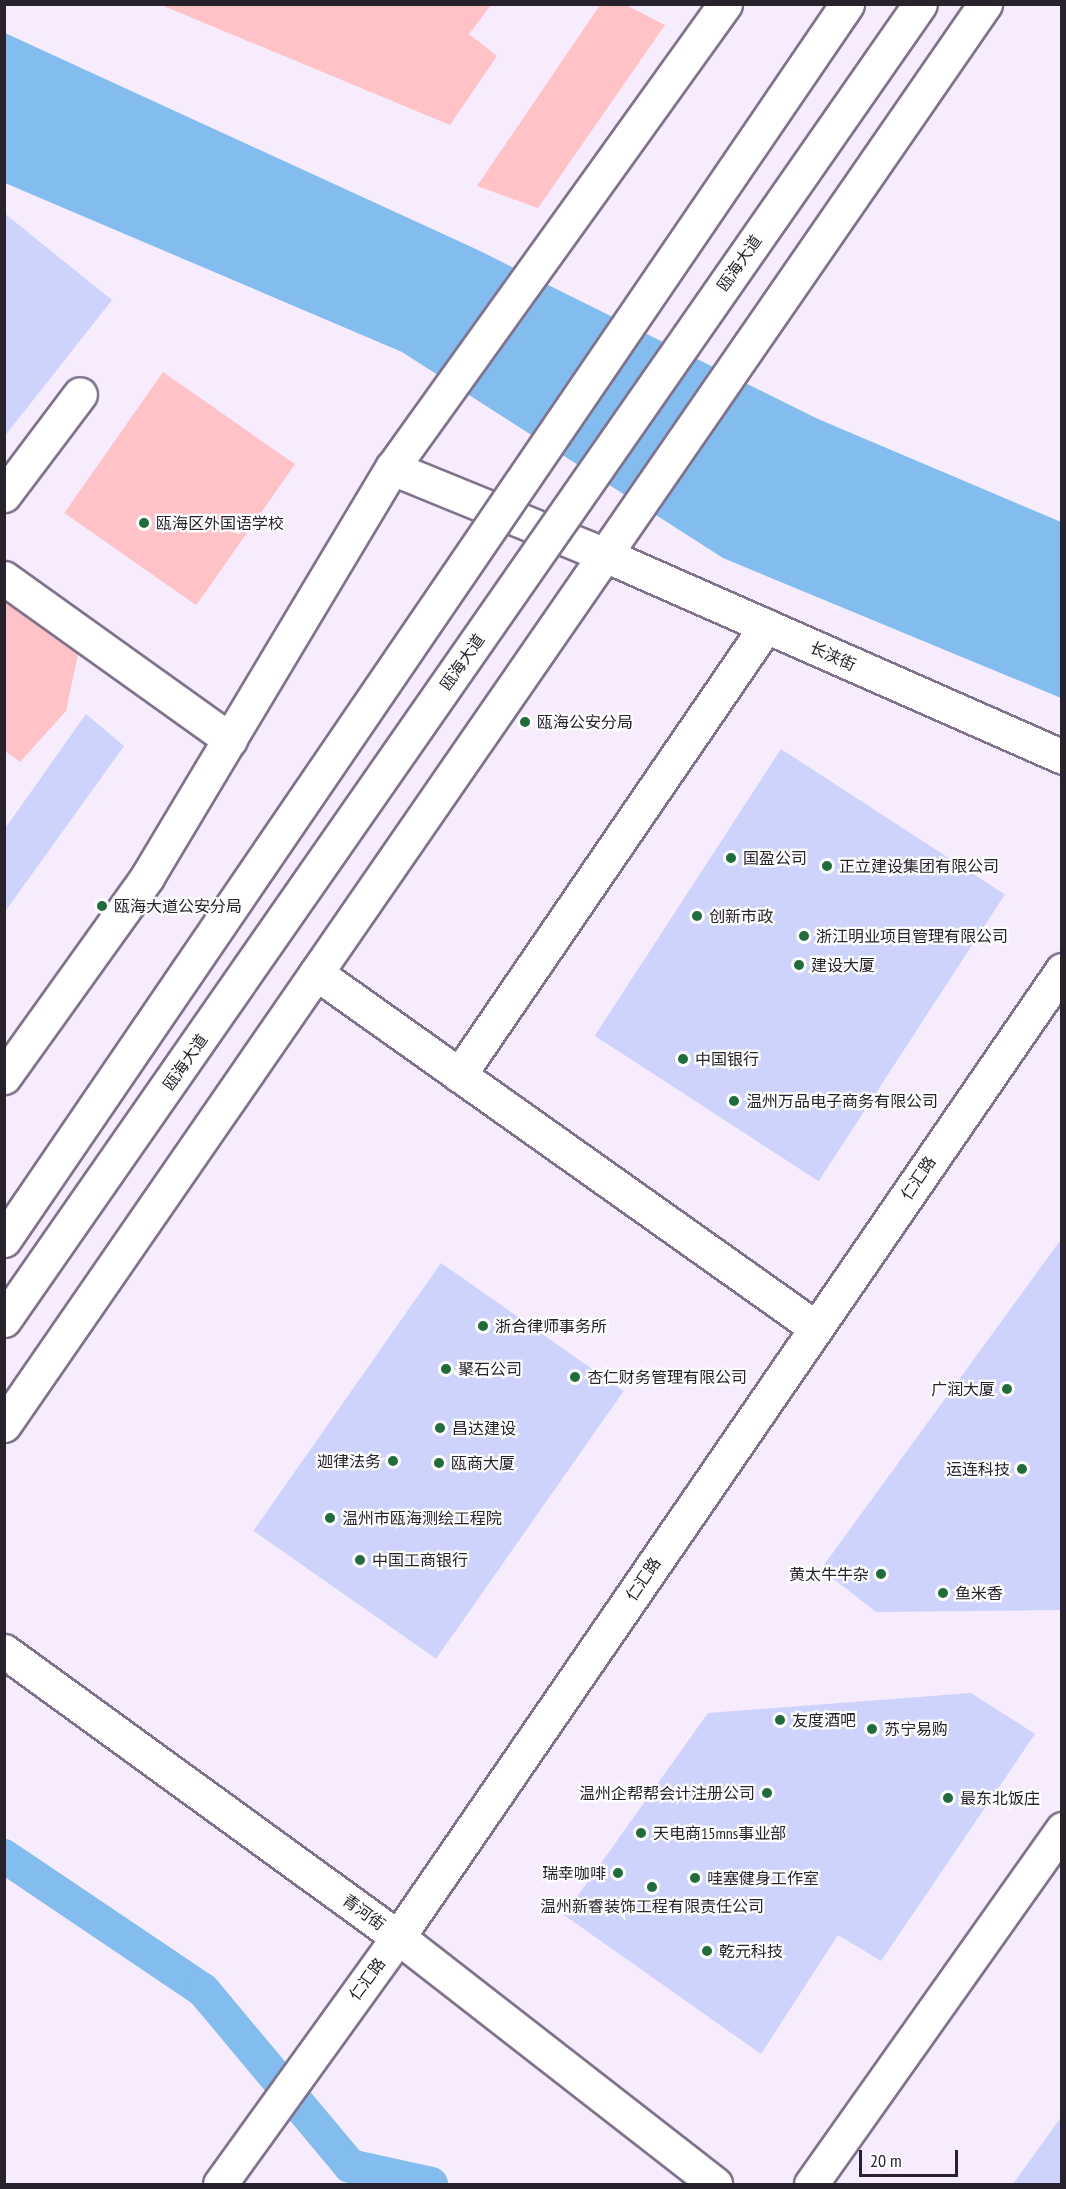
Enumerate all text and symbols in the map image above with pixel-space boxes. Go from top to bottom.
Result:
street label: 瓯海大道 [713,231,765,295]
place label: 瓯海区外国语学校 [156,513,284,533]
marker: 瓯海区外国语学校 [137,516,151,530]
street label: 瓯海大道 [436,630,488,694]
street label: 长浃街 [807,637,859,675]
place label: 瓯海公安分局 [537,712,633,732]
marker: 瓯海公安分局 [518,715,532,729]
place label: 国盈公司 [743,848,807,868]
marker: 国盈公司 [724,851,738,865]
place label: 正立建设集团有限公司 [839,856,999,876]
marker: 正立建设集团有限公司 [820,859,834,873]
place label: 瓯海大道公安分局 [114,896,242,916]
marker: 瓯海大道公安分局 [95,899,109,913]
place label: 创新市政 [709,906,773,926]
marker: 创新市政 [690,909,704,923]
place label: 浙江明业项目管理有限公司 [816,926,1008,946]
marker: 浙江明业项目管理有限公司 [797,929,811,943]
place label: 建设大厦 [811,955,875,975]
marker: 建设大厦 [792,958,806,972]
street label: 瓯海大道 [159,1030,211,1094]
place label: 中国银行 [695,1049,759,1069]
marker: 中国银行 [676,1052,690,1066]
place label: 温州万品电子商务有限公司 [746,1091,938,1111]
marker: 温州万品电子商务有限公司 [727,1094,741,1108]
street label: 仁汇路 [897,1153,939,1203]
place label: 浙合律师事务所 [495,1316,607,1336]
marker: 浙合律师事务所 [476,1319,490,1333]
place label: 聚石公司 [458,1359,522,1379]
marker: 聚石公司 [439,1362,453,1376]
place label: 杏仁财务管理有限公司 [587,1367,747,1387]
marker: 杏仁财务管理有限公司 [568,1370,582,1384]
place label: 广润大厦 [931,1379,995,1399]
marker: 广润大厦 [1000,1382,1014,1396]
place label: 昌达建设 [452,1418,516,1438]
marker: 昌达建设 [433,1421,447,1435]
place label: 迦律法务 [317,1451,381,1471]
place label: 瓯商大厦 [451,1453,515,1473]
marker: 迦律法务 [386,1454,400,1468]
marker: 瓯商大厦 [432,1456,446,1470]
place label: 运连科技 [946,1459,1010,1479]
marker: 运连科技 [1015,1462,1029,1476]
place label: 温州市瓯海测绘工程院 [342,1508,502,1528]
marker: 温州市瓯海测绘工程院 [323,1511,337,1525]
place label: 中国工商银行 [372,1550,468,1570]
marker: 中国工商银行 [353,1553,367,1567]
street label: 仁汇路 [622,1554,664,1604]
place label: 黄太牛牛杂 [789,1564,869,1584]
marker: 黄太牛牛杂 [874,1567,888,1581]
place label: 鱼米香 [955,1583,1003,1603]
marker: 鱼米香 [936,1586,950,1600]
place label: 友度酒吧 [792,1710,856,1730]
marker: 友度酒吧 [773,1713,787,1727]
place label: 苏宁易购 [884,1719,948,1739]
marker: 苏宁易购 [865,1722,879,1736]
place label: 温州企帮帮会计注册公司 [579,1783,755,1803]
marker: 温州企帮帮会计注册公司 [760,1786,774,1800]
place label: 最东北饭庄 [960,1788,1040,1808]
marker: 最东北饭庄 [941,1791,955,1805]
place label: 天电商15mns事业部 [653,1823,786,1843]
marker: 天电商15mns事业部 [634,1826,648,1840]
place label: 瑞幸咖啡 [542,1863,606,1883]
marker: 瑞幸咖啡 [611,1866,625,1880]
place label: 哇塞健身工作室 [707,1868,819,1888]
marker: 哇塞健身工作室 [688,1871,702,1885]
marker: 温州新睿装饰工程有限责任公司 [645,1880,659,1894]
street label: 青河街 [339,1890,389,1934]
place label: 温州新睿装饰工程有限责任公司 [540,1896,764,1916]
place label: 乾元科技 [719,1941,783,1961]
marker: 乾元科技 [700,1944,714,1958]
street label: 仁汇路 [345,1954,389,2004]
scale bar [862,2138,961,2176]
text: 20 m [870,2149,902,2172]

